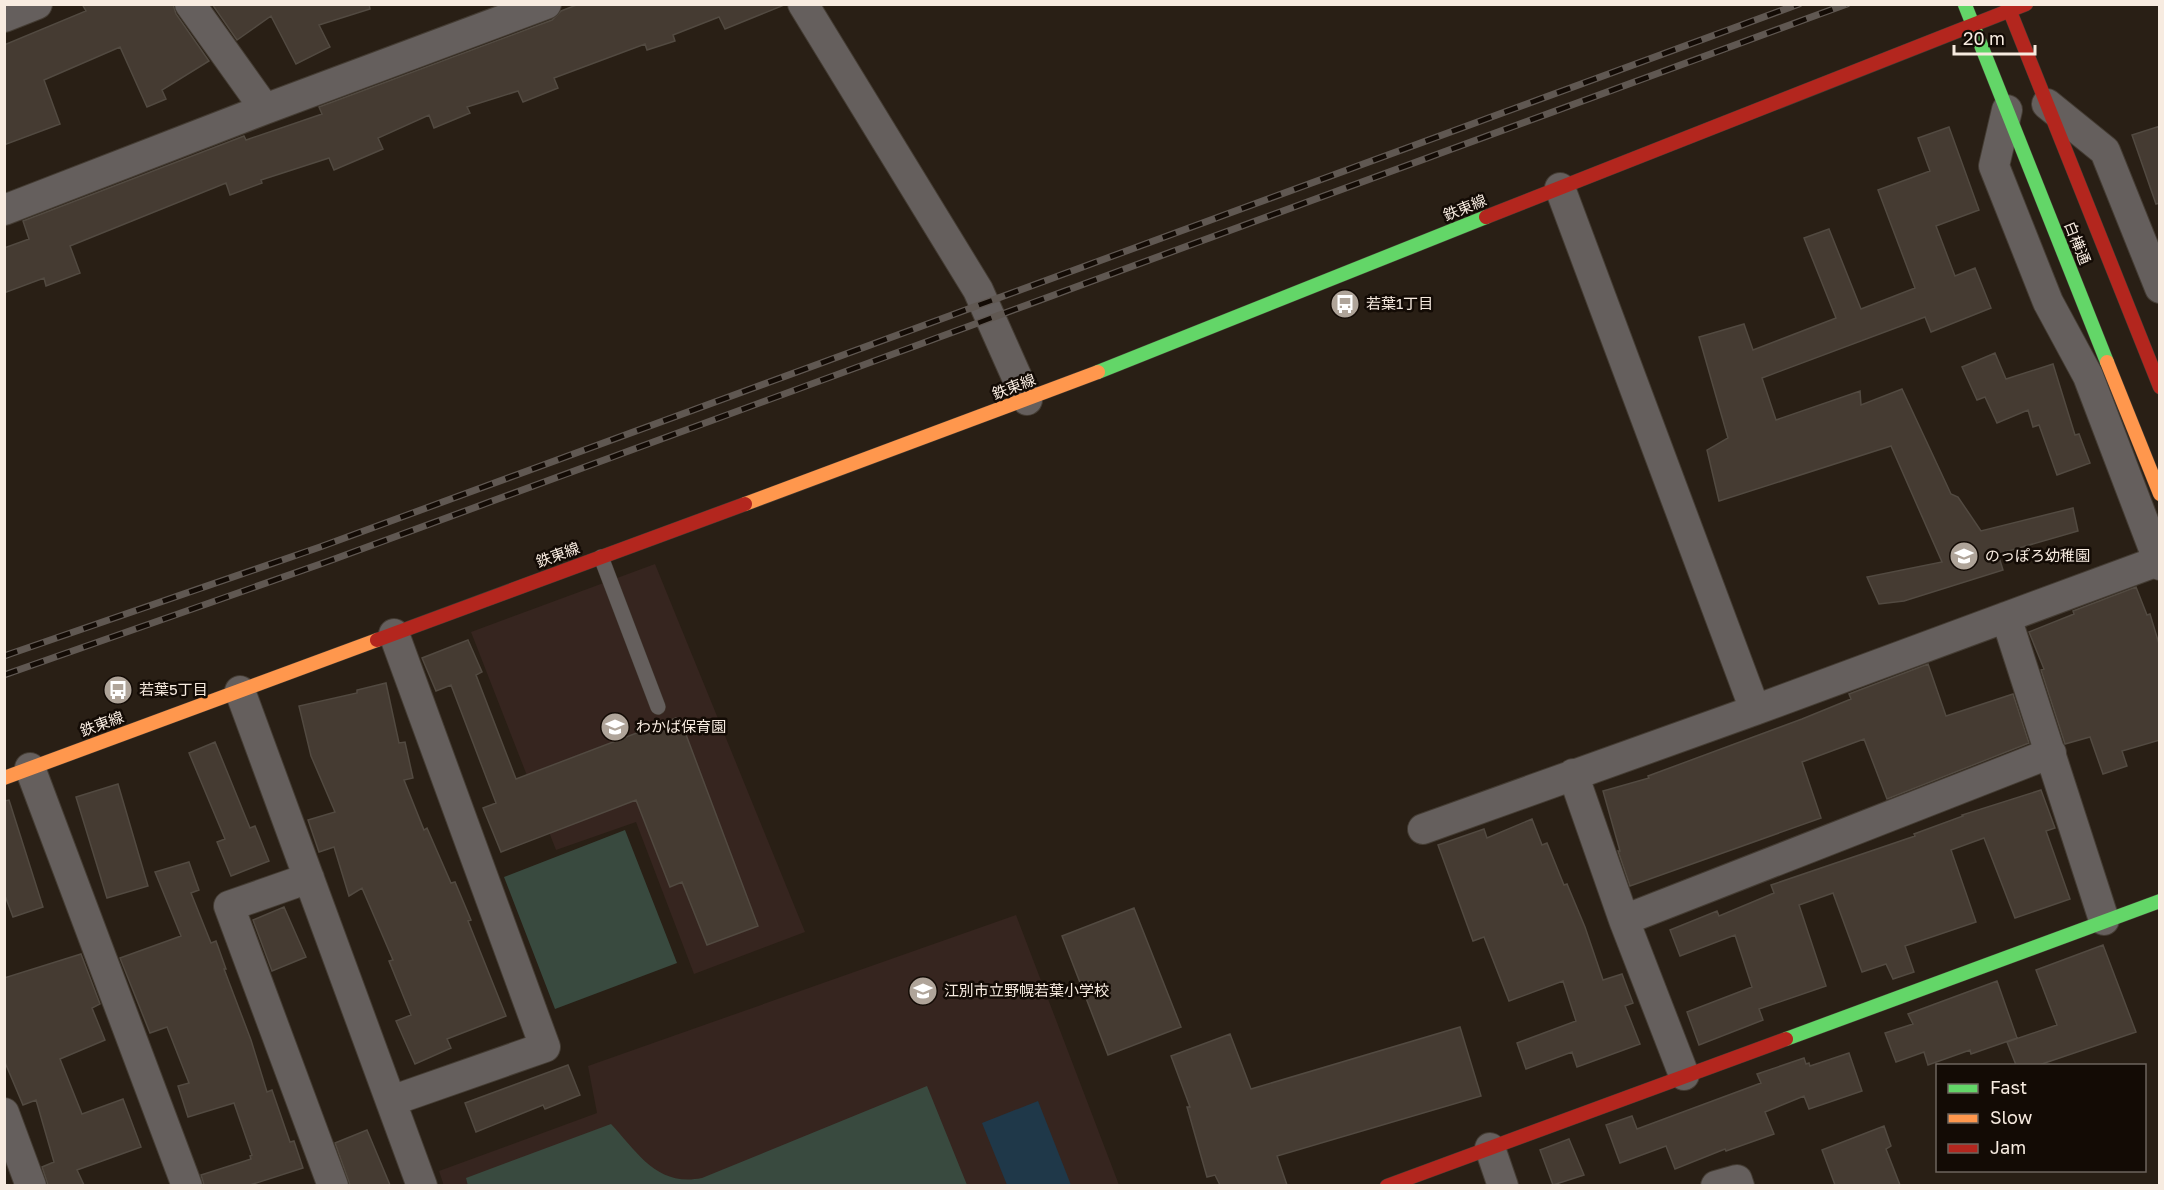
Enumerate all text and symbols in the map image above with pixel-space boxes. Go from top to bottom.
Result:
scale bar [1954,18,2035,56]
text: 20 m [1963,27,2005,49]
street label: 鉄東線 [1440,190,1489,224]
street label: 白樺通 [2061,218,2095,267]
bus stop icon: 若葉1丁目 [1329,288,1361,320]
place label: 若葉1丁目 [1366,294,1433,312]
street label: 鉄東線 [989,370,1038,403]
street label: 鉄東線 [533,538,582,570]
school or university icon: のっぽろ幼稚園 [1948,540,1980,572]
place label: のっぽろ幼稚園 [1985,546,2090,564]
bus stop icon: 若葉5丁目 [102,674,134,706]
place label: 若葉5丁目 [139,680,208,698]
street label: 鉄東線 [77,707,126,739]
school or university icon: わかば保育園 [599,711,631,743]
place label: わかば保育園 [636,717,726,735]
school or university icon: 江別市立野幌若葉小学校 [907,975,939,1007]
place label: 江別市立野幌若葉小学校 [944,981,1109,999]
legend [1936,1064,2146,1172]
text: Fast [1990,1076,2027,1098]
text: Slow [1990,1106,2033,1128]
text: Jam [1990,1136,2026,1158]

